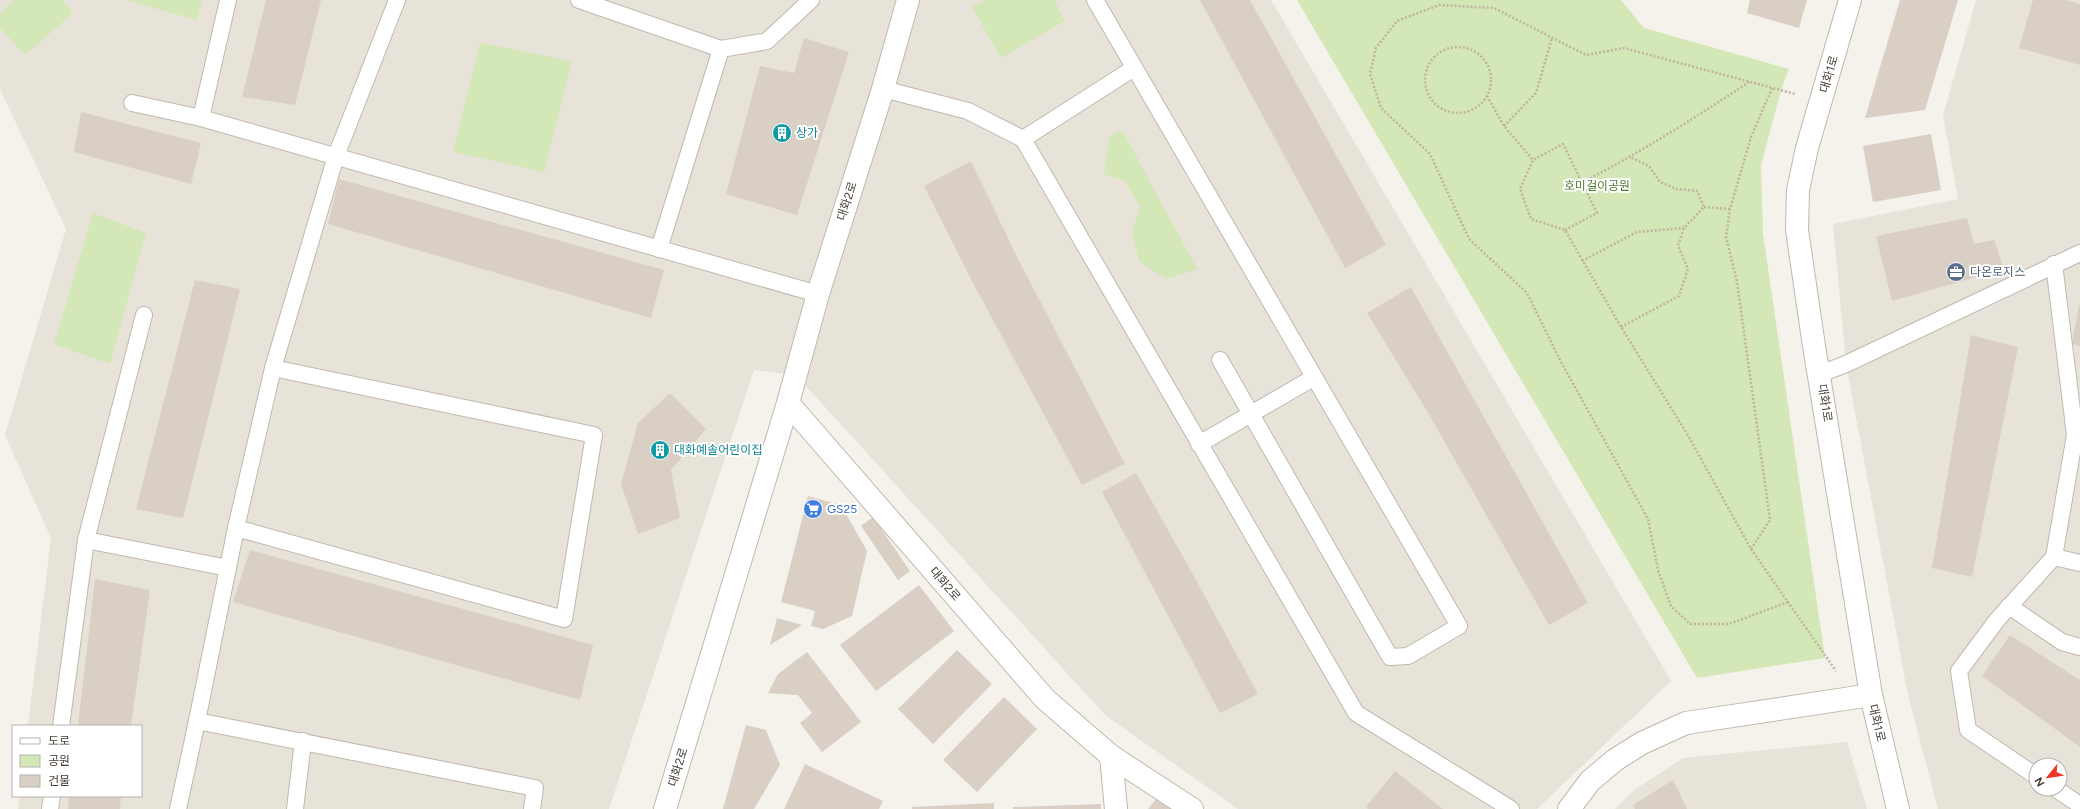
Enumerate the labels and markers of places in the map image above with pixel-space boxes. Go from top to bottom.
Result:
building icon: 상가 [771,122,793,144]
place label: 상가 [796,126,818,140]
office icon: 다온로지스 [1945,261,1967,283]
place label: 다온로지스 [1970,265,2025,279]
building icon: 대화예솔어린이집 [649,439,671,461]
place label: 대화예솔어린이집 [674,443,762,457]
supermarket icon: GS25 [802,498,824,520]
place label: GS25 [827,502,857,516]

